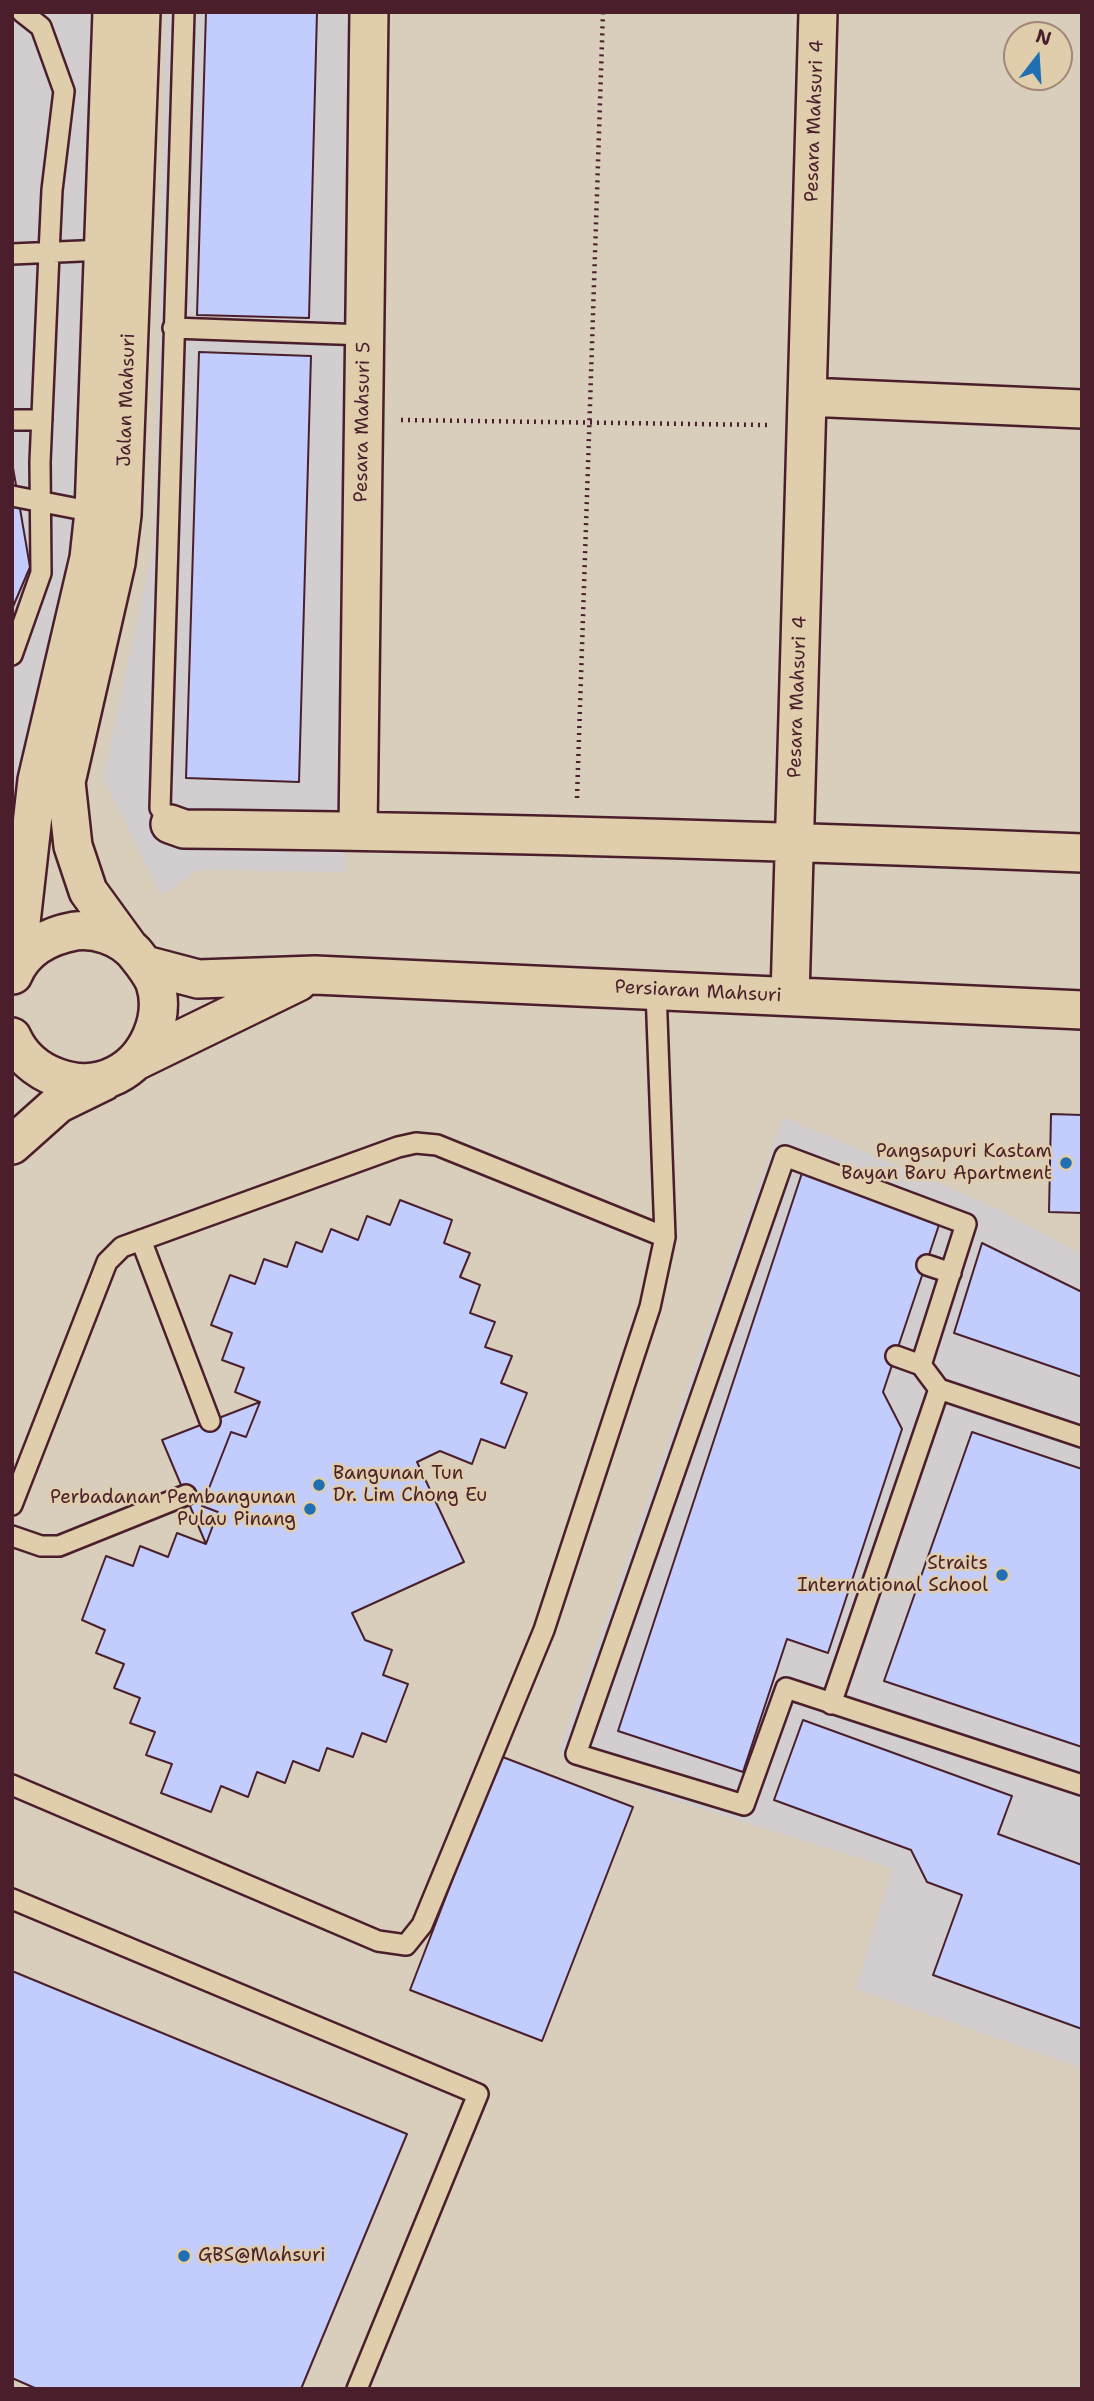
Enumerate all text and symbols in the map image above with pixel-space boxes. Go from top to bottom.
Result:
north arrow [1003,21,1073,91]
text: N [1033,23,1055,52]
street label: Pesara Mahsuri 4 [801,39,829,203]
street label: Jalan Mahsuri [113,333,141,467]
street label: Pesara Mahsuri 5 [350,341,376,503]
street label: Pesara Mahsuri 4 [784,615,812,779]
street label: Persiaran Mahsuri [614,976,782,1008]
place label: Pangsapuri Kastam Bayan Baru Apartment [841,1141,1052,1185]
marker: Pangsapuri Kastam Bayan Baru Apartment [1058,1155,1074,1171]
place label: Bangunan Tun Dr. Lim Chong Eu [333,1463,487,1507]
marker: Bangunan Tun Dr. Lim Chong Eu [311,1477,327,1493]
place label: Perbadanan Pembangunan Pulau Pinang [50,1487,296,1531]
marker: Perbadanan Pembangunan Pulau Pinang [302,1501,318,1517]
place label: Straits International School [797,1553,988,1597]
marker: Straits International School [994,1567,1010,1583]
place label: GBS@Mahsuri [198,2245,326,2267]
marker: GBS@Mahsuri [176,2248,192,2264]

